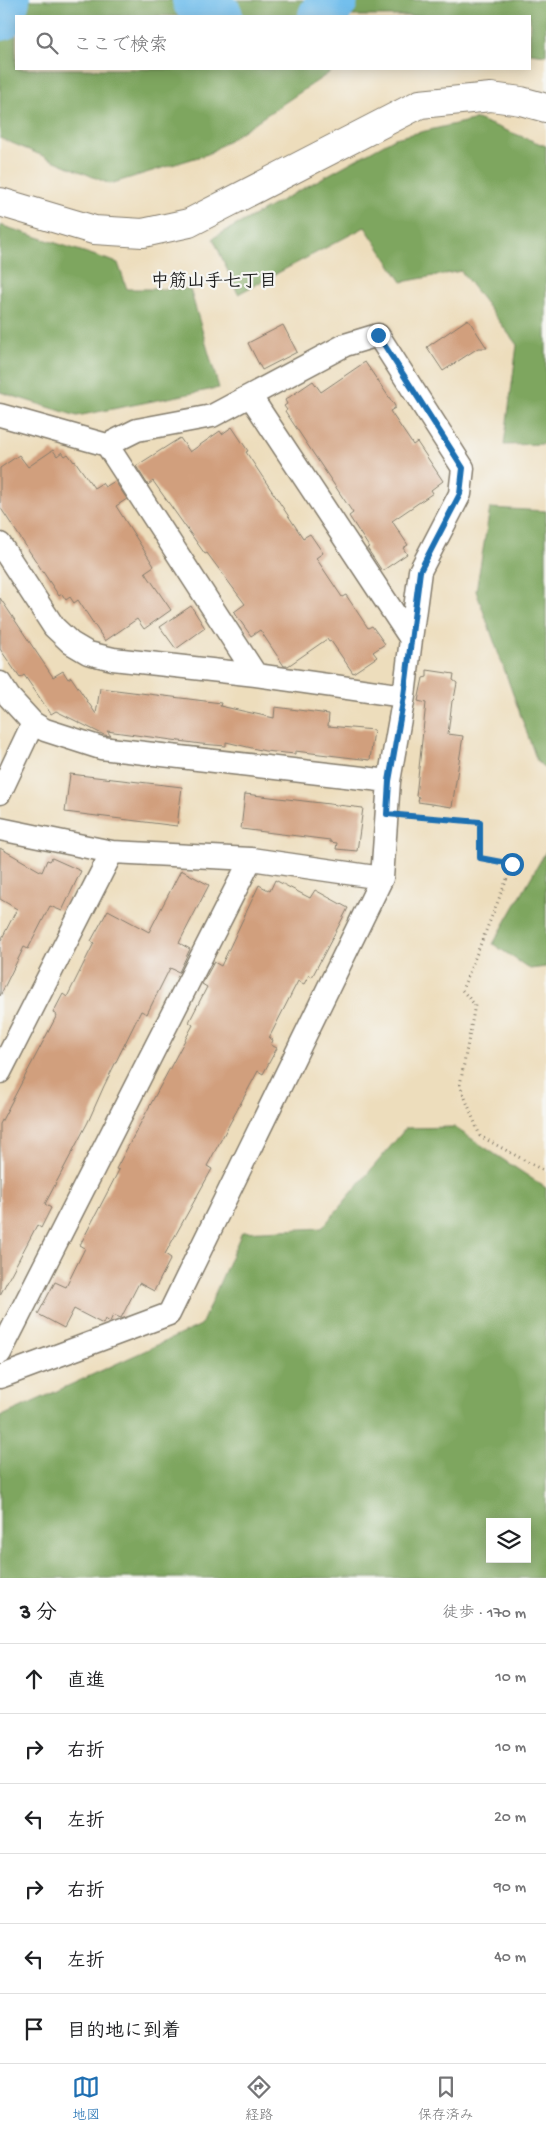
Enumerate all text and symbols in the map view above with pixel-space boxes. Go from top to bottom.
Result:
search box [15,15,531,70]
icon: search [33,29,61,57]
text: ここで検索 [73,35,168,58]
district label: 中筋山手七丁目 [151,271,277,293]
route end [367,324,390,347]
route start [501,853,524,876]
map controls [486,1518,531,1563]
button: layers [486,1518,531,1563]
text: 3 分 [20,1602,57,1627]
text: 徒歩 · 170 m [442,1605,526,1624]
icon: ahead [20,1665,48,1693]
text: 10 m [495,1669,526,1688]
text: 直進 [67,1671,105,1694]
icon: right [20,1735,48,1763]
text: 10 m [495,1739,526,1758]
text: 右折 [67,1741,105,1764]
icon: left [20,1805,48,1833]
text: 20 m [494,1809,526,1828]
text: 左折 [67,1811,105,1834]
icon: right [20,1875,48,1903]
text: 90 m [494,1879,526,1898]
text: 右折 [67,1881,105,1904]
icon: left [20,1945,48,1973]
text: 40 m [494,1949,526,1968]
text: 左折 [67,1951,105,1974]
icon: arrive [20,2015,48,2043]
text: 目的地に到着 [67,2021,181,2044]
tab: 地図 [72,2073,100,2125]
tab: 経路 [245,2073,273,2125]
tab: 保存済み [418,2073,474,2125]

